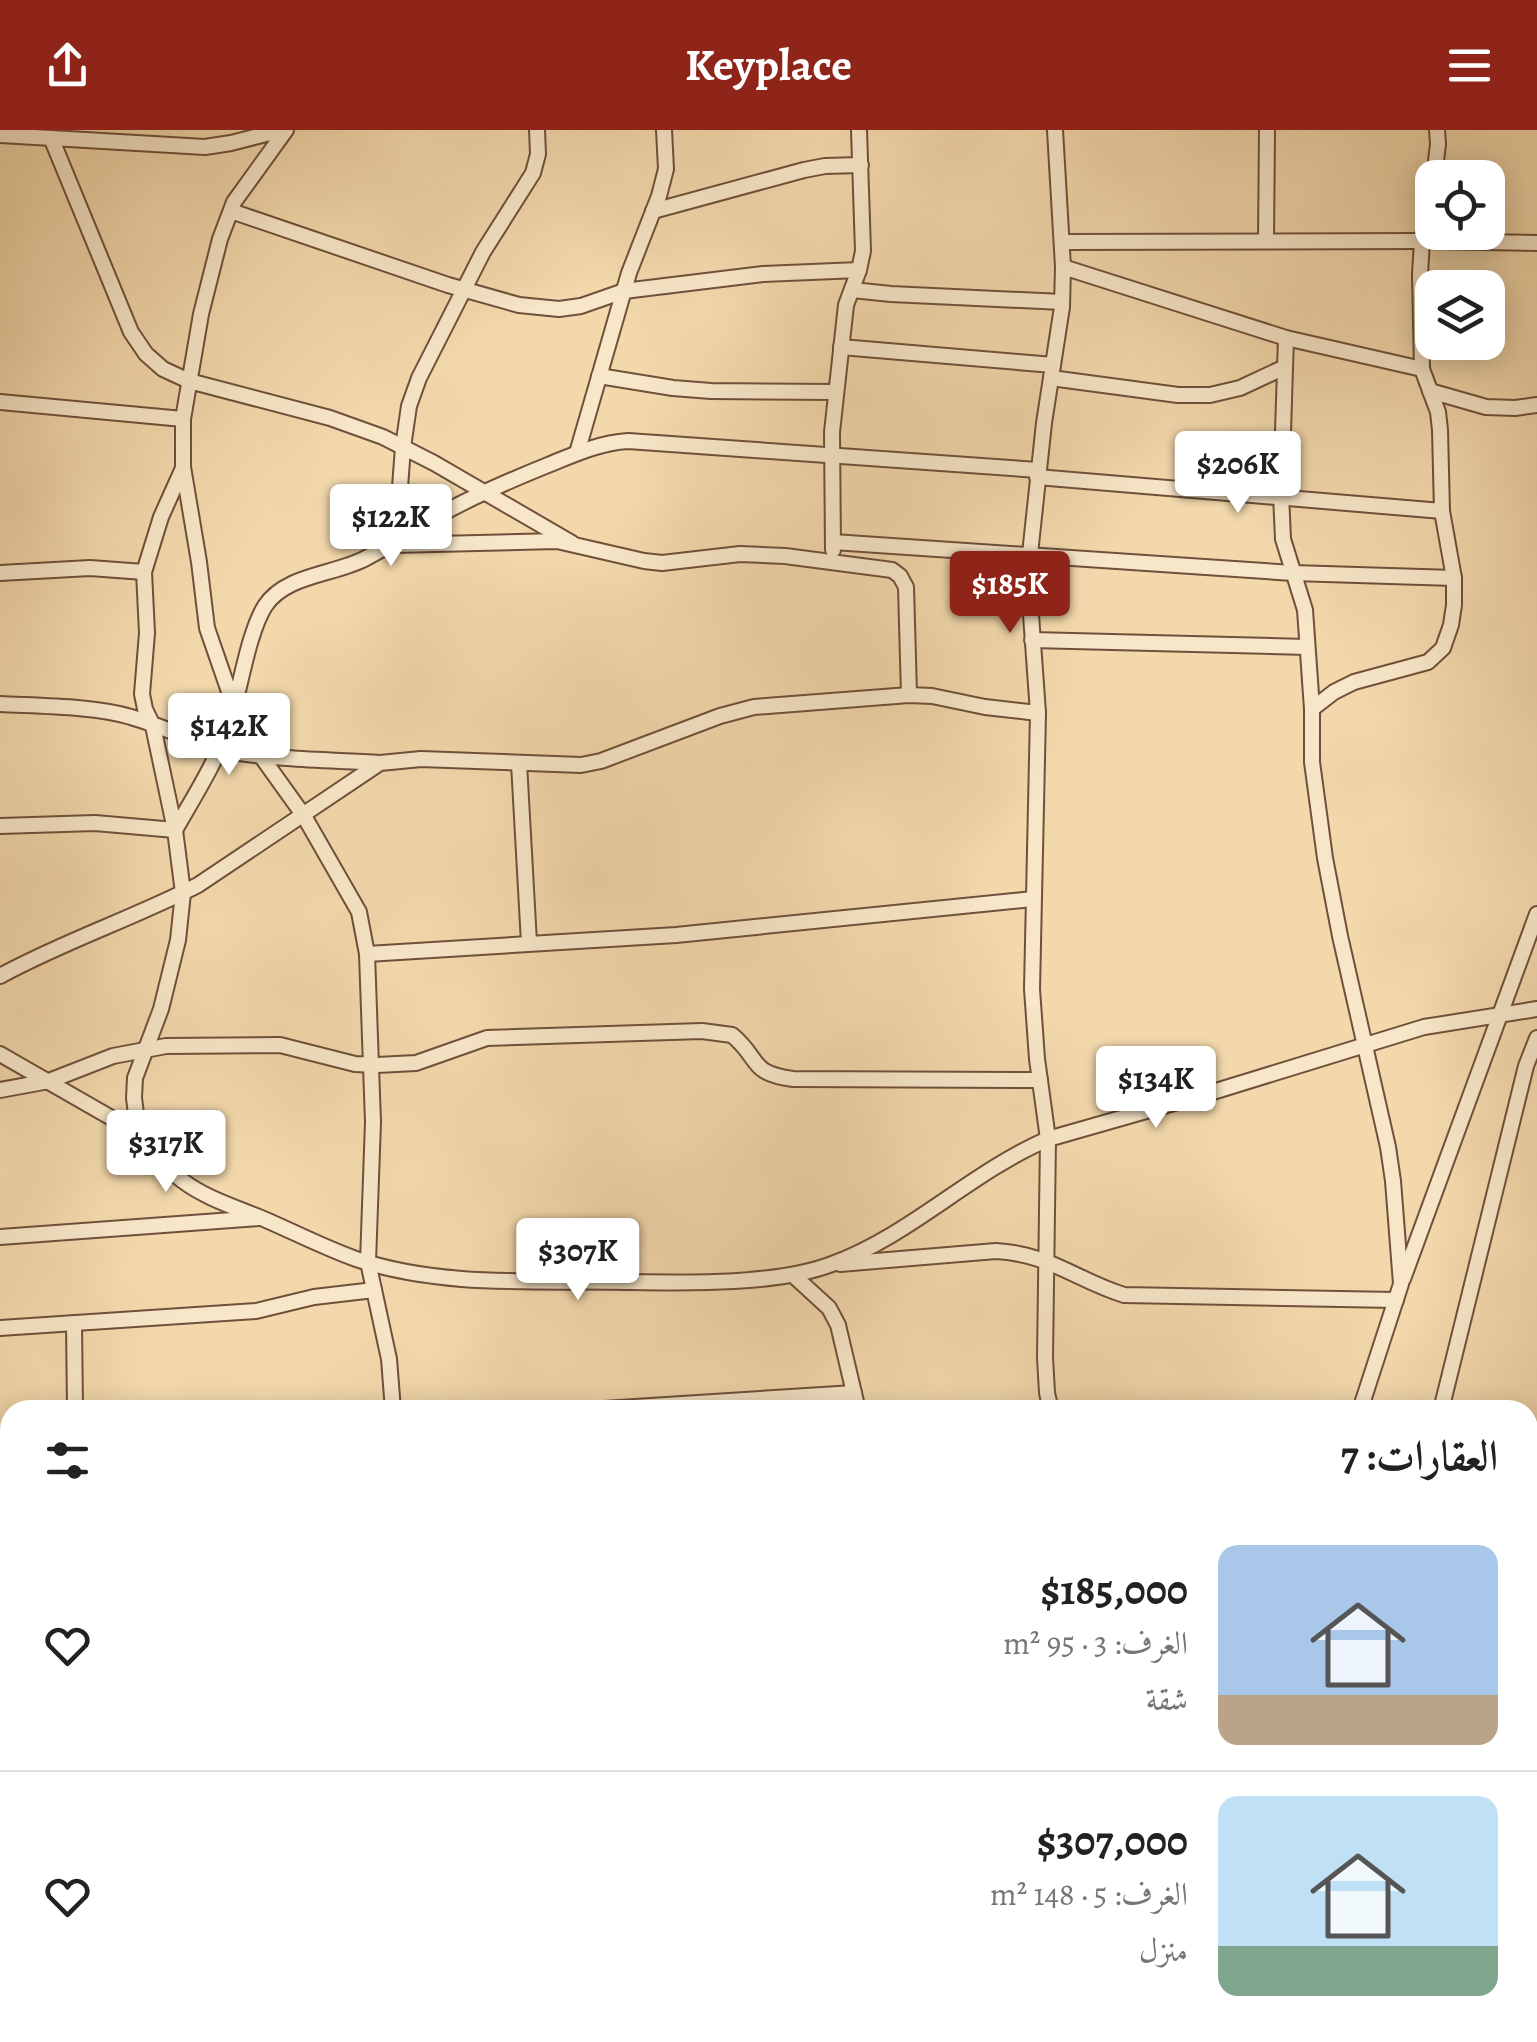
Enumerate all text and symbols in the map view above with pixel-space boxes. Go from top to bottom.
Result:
text: Keyplace [685,34,852,96]
icon: share [40,38,95,93]
icon: menu [1442,38,1497,93]
map controls [1415,160,1505,360]
button: locate [1415,160,1505,250]
button: layers [1415,270,1505,360]
pin: $206K [1168,431,1308,516]
text: $206K [1197,441,1279,485]
pin: $122K [321,484,461,569]
text: $122K [352,494,430,538]
pin: $185K [940,551,1080,636]
text: $185K [972,561,1048,605]
pin: $142K [159,693,299,778]
text: $142K [190,703,268,747]
pin: $134K [1086,1046,1226,1131]
text: $134K [1118,1056,1194,1100]
pin: $317K [96,1110,236,1195]
text: $317K [129,1120,203,1164]
pin: $307K [508,1218,648,1303]
text: $307K [538,1228,618,1272]
text: العقارات: 7 [1341,1427,1498,1484]
icon: filters [40,1433,95,1488]
text: $185,000 [1041,1561,1188,1618]
icon: home [1298,1585,1418,1705]
icon: heart [40,1618,95,1673]
text: الغرف: 3 · 95 m² [1003,1621,1188,1665]
text: شقة [1146,1677,1188,1721]
text: $307,000 [1037,1812,1188,1869]
icon: home [1298,1836,1418,1956]
icon: heart [40,1869,95,1924]
text: الغرف: 5 · 148 m² [990,1872,1188,1916]
text: منزل [1139,1928,1188,1972]

